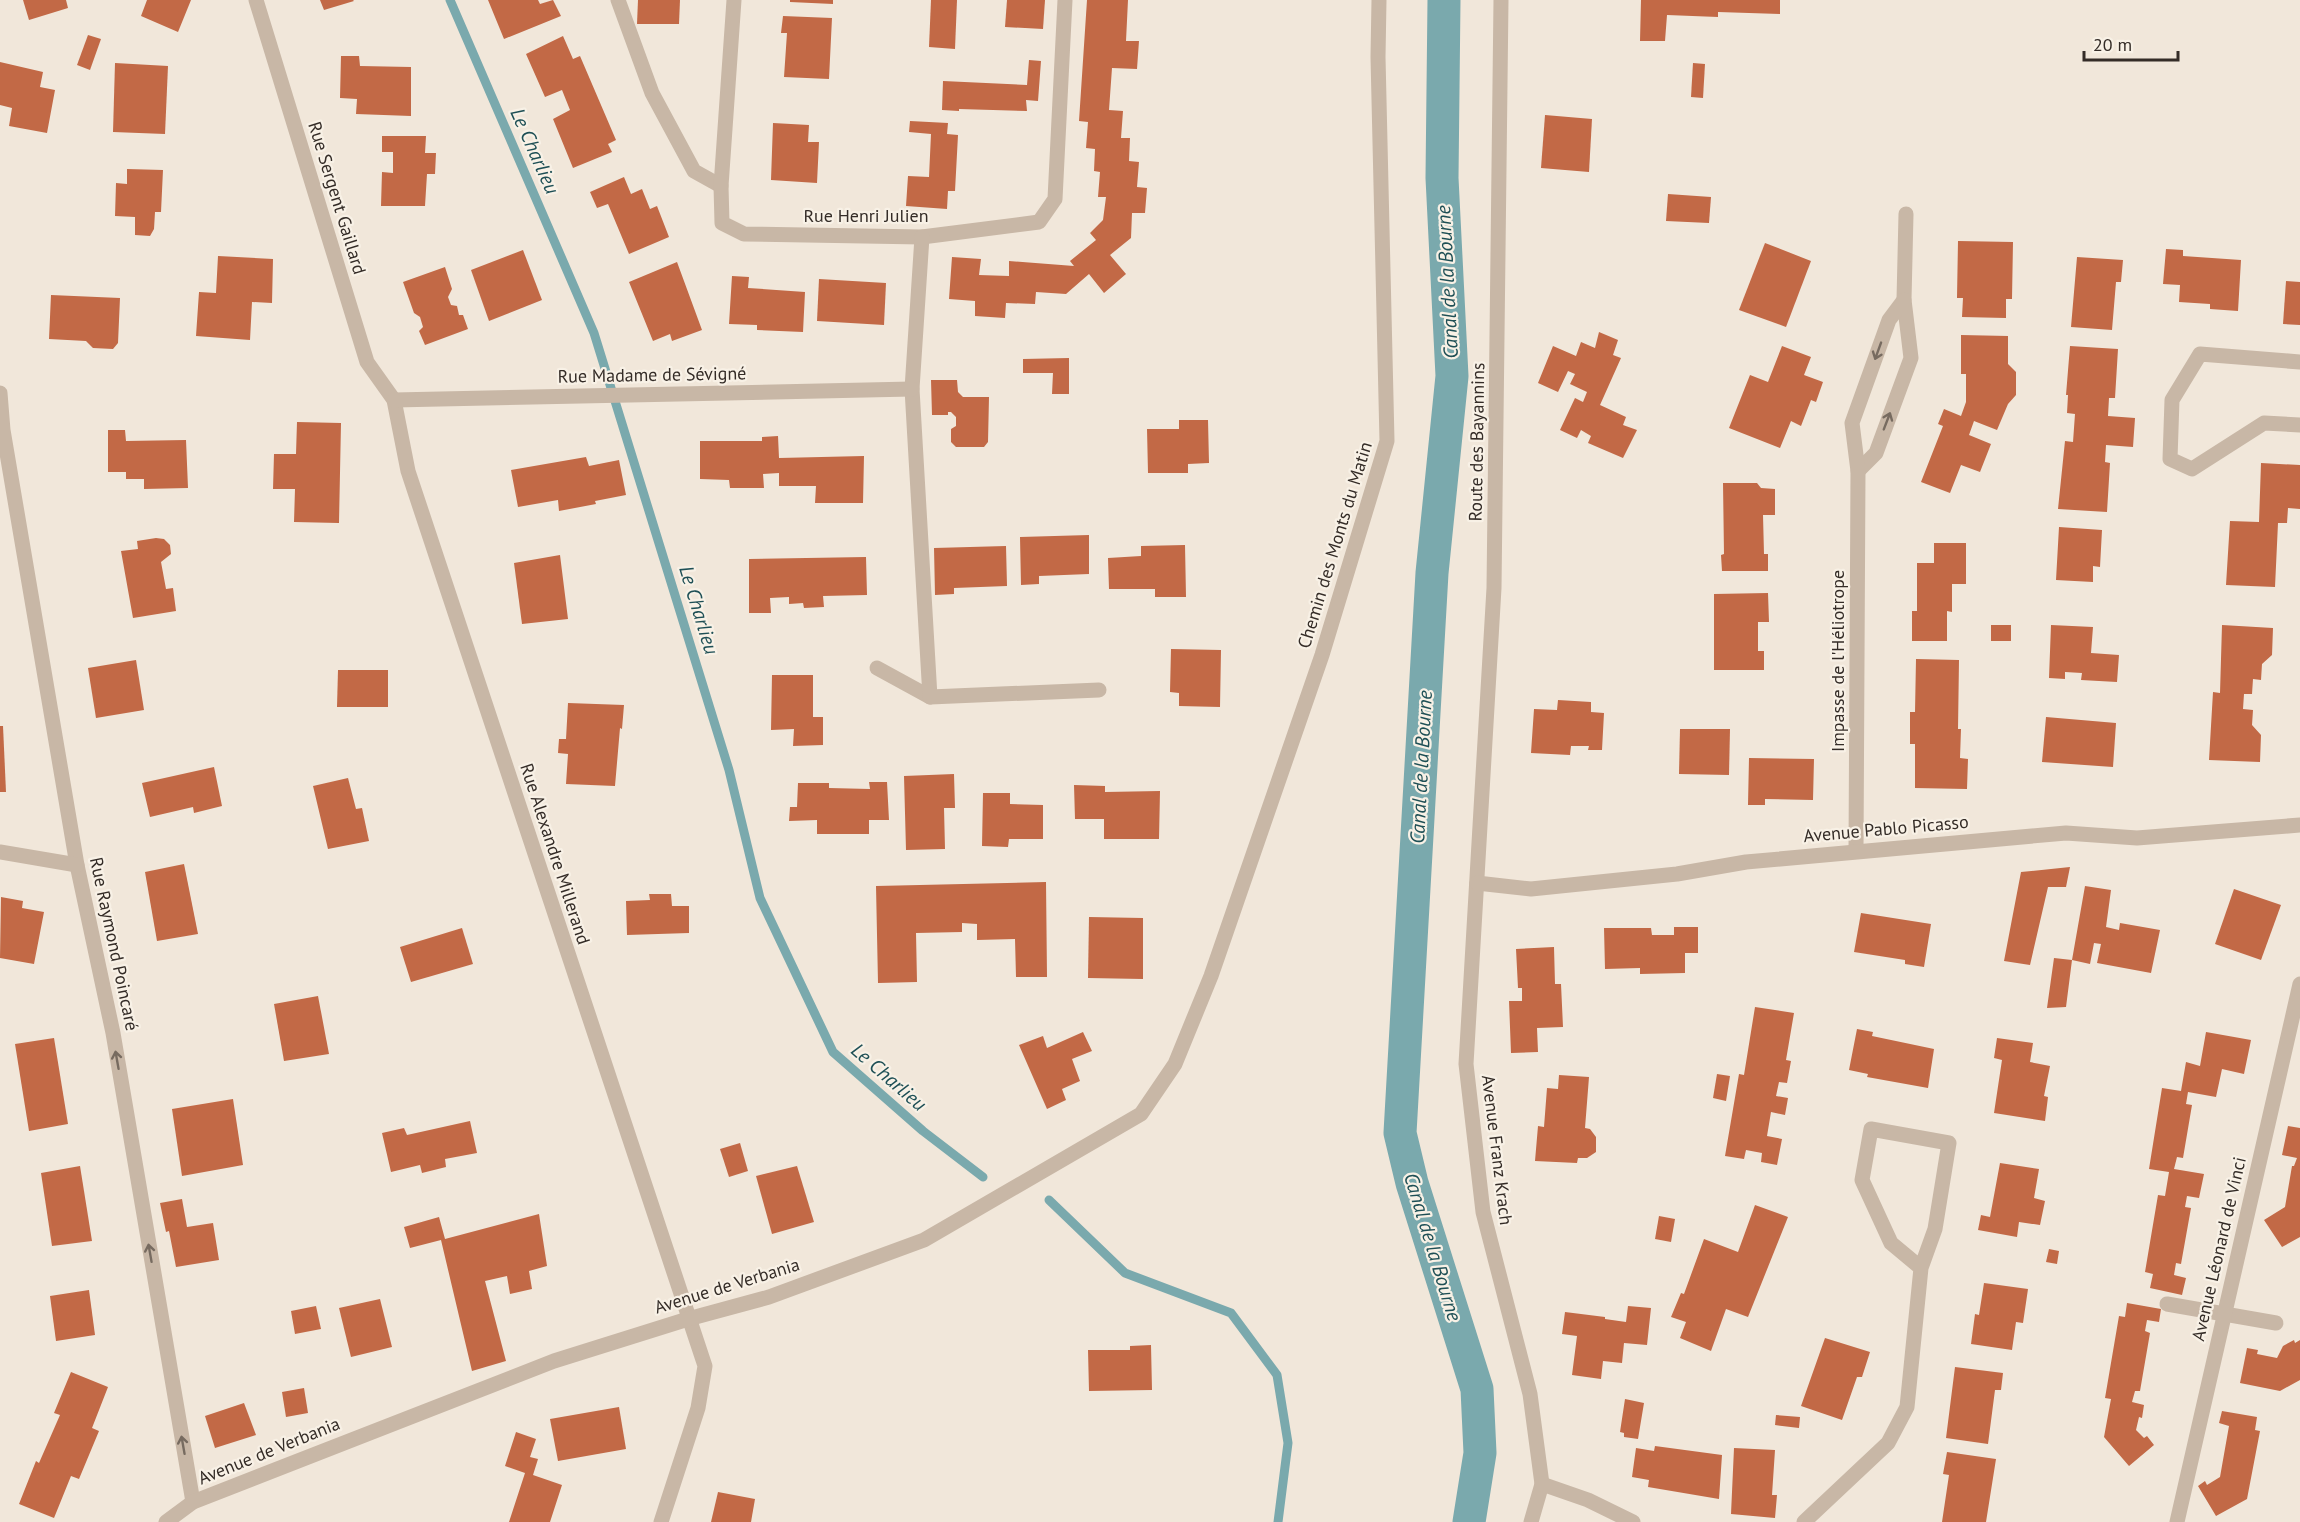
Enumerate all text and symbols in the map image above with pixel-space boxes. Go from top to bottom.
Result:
scale bar [2084,24,2178,62]
text: 20 m [2093,33,2132,56]
water label: Le Charlieu [505,104,565,198]
street label: Rue Sergent Gaillard [303,119,372,277]
street label: Rue Henri Julien [803,204,929,227]
water label: Canal de la Bourne [1430,204,1464,359]
one-way arrow [1871,342,1882,360]
street label: Rue Madame de Sévigné [557,361,746,388]
street label: Route des Bayannins [1464,362,1489,522]
one-way arrow [1883,413,1894,431]
street label: Chemin des Monts du Matin [1292,439,1377,651]
water label: Le Charlieu [673,562,725,658]
street label: Impasse de l'Héliotrope [1826,570,1849,752]
water label: Canal de la Bourne [1404,689,1438,844]
street label: Rue Alexandre Millerand [515,760,596,947]
street label: Avenue Pablo Picasso [1802,810,1969,847]
street label: Rue Raymond Poincaré [85,855,144,1033]
water label: Le Charlieu [846,1037,932,1117]
one-way arrow [112,1051,123,1071]
street label: Avenue Franz Krach [1477,1074,1518,1226]
street label: Avenue Léonard de Vinci [2186,1155,2251,1343]
water label: Canal de la Bourne [1398,1170,1468,1325]
one-way arrow [145,1243,156,1263]
street label: Avenue de Verbania [651,1252,802,1319]
street label: Avenue de Verbania [195,1412,343,1489]
one-way arrow [178,1435,189,1455]

